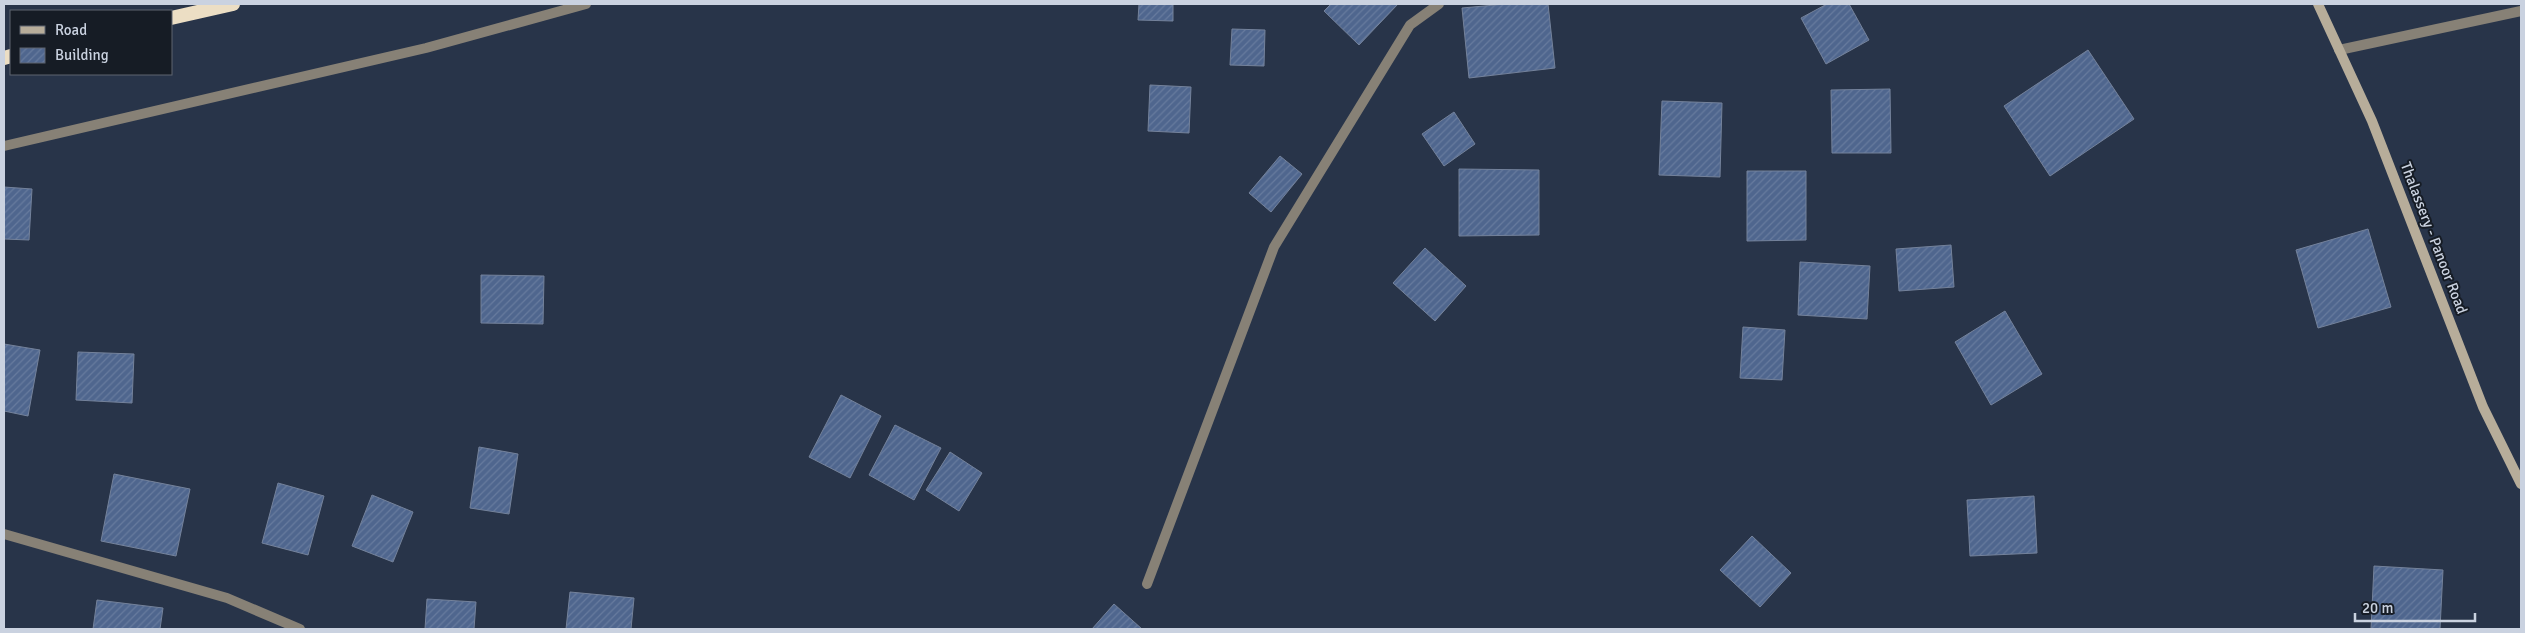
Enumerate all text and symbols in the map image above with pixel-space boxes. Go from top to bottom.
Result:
legend [10,10,172,75]
text: Road [55,21,87,39]
text: Building [55,46,109,64]
street label: Thalassery - Panoor Road [2397,160,2471,316]
scale bar [2355,590,2475,622]
text: 20 m [2362,599,2393,617]

